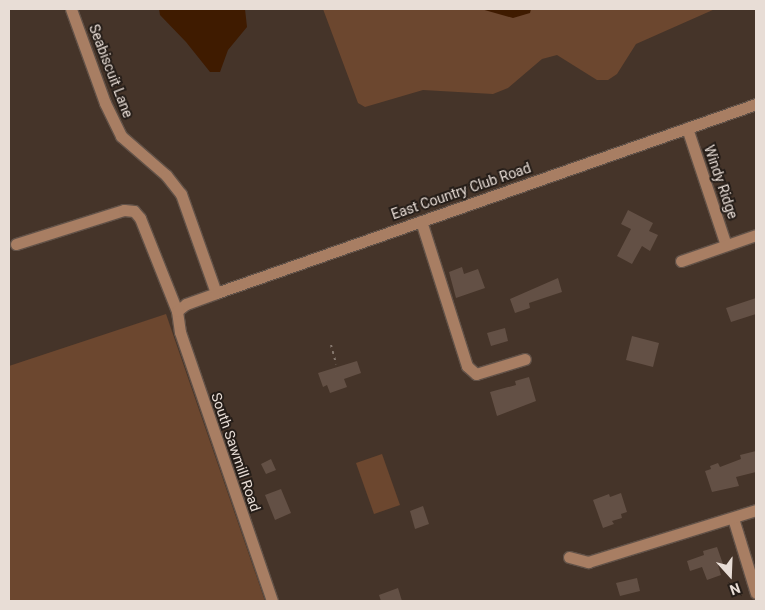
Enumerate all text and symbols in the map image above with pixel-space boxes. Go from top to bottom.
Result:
street label: Seabiscuit Lane [85,22,137,120]
street label: Windy Ridge [701,143,741,221]
street label: East Country Club Road [389,159,533,223]
street label: South Sawmill Road [208,390,264,514]
north arrow [705,550,755,600]
text: N [728,580,743,598]

